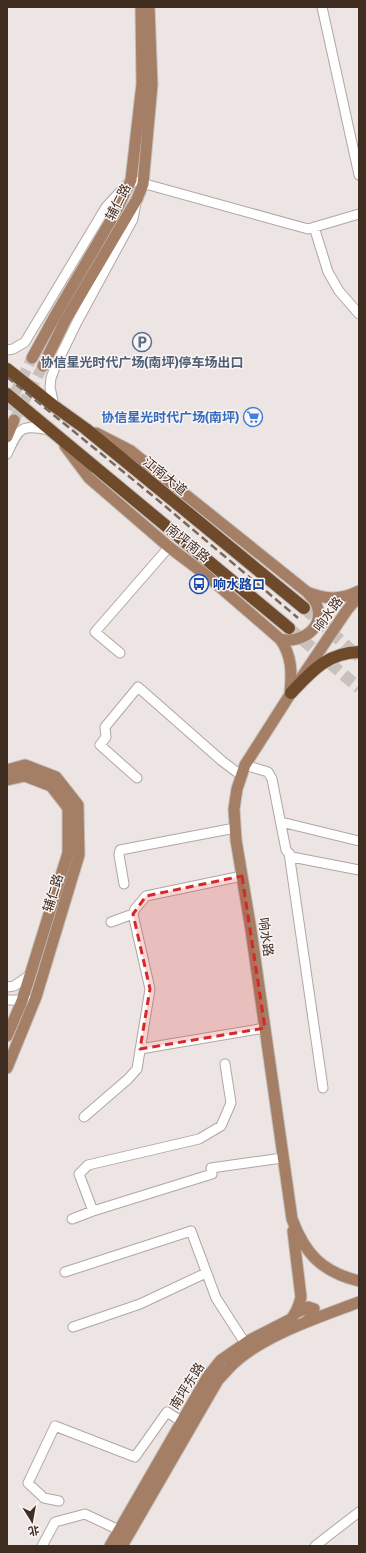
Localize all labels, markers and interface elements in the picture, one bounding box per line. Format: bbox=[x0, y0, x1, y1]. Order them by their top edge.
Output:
street label: 辅仁路 bbox=[102, 181, 134, 223]
parking icon: 协信星光时代广场(南坪)停车场出口 bbox=[131, 331, 153, 353]
place label: 协信星光时代广场(南坪)停车场出口 bbox=[41, 355, 243, 370]
supermarket icon: 协信星光时代广场(南坪) bbox=[242, 406, 264, 428]
place label: 协信星光时代广场(南坪) bbox=[101, 410, 239, 425]
street label: 江南大道 bbox=[140, 454, 190, 498]
street label: 南坪南路 bbox=[163, 521, 213, 565]
bus stop icon: 响水路口 bbox=[188, 573, 210, 595]
place label: 响水路口 bbox=[213, 577, 265, 592]
street label: 响水路 bbox=[310, 594, 346, 634]
street label: 辅仁路 bbox=[40, 872, 66, 914]
street label: 响水路 bbox=[256, 917, 276, 957]
street label: 南坪东路 bbox=[167, 1360, 207, 1412]
north arrow bbox=[12, 1501, 52, 1541]
text: 北 bbox=[27, 1523, 40, 1538]

